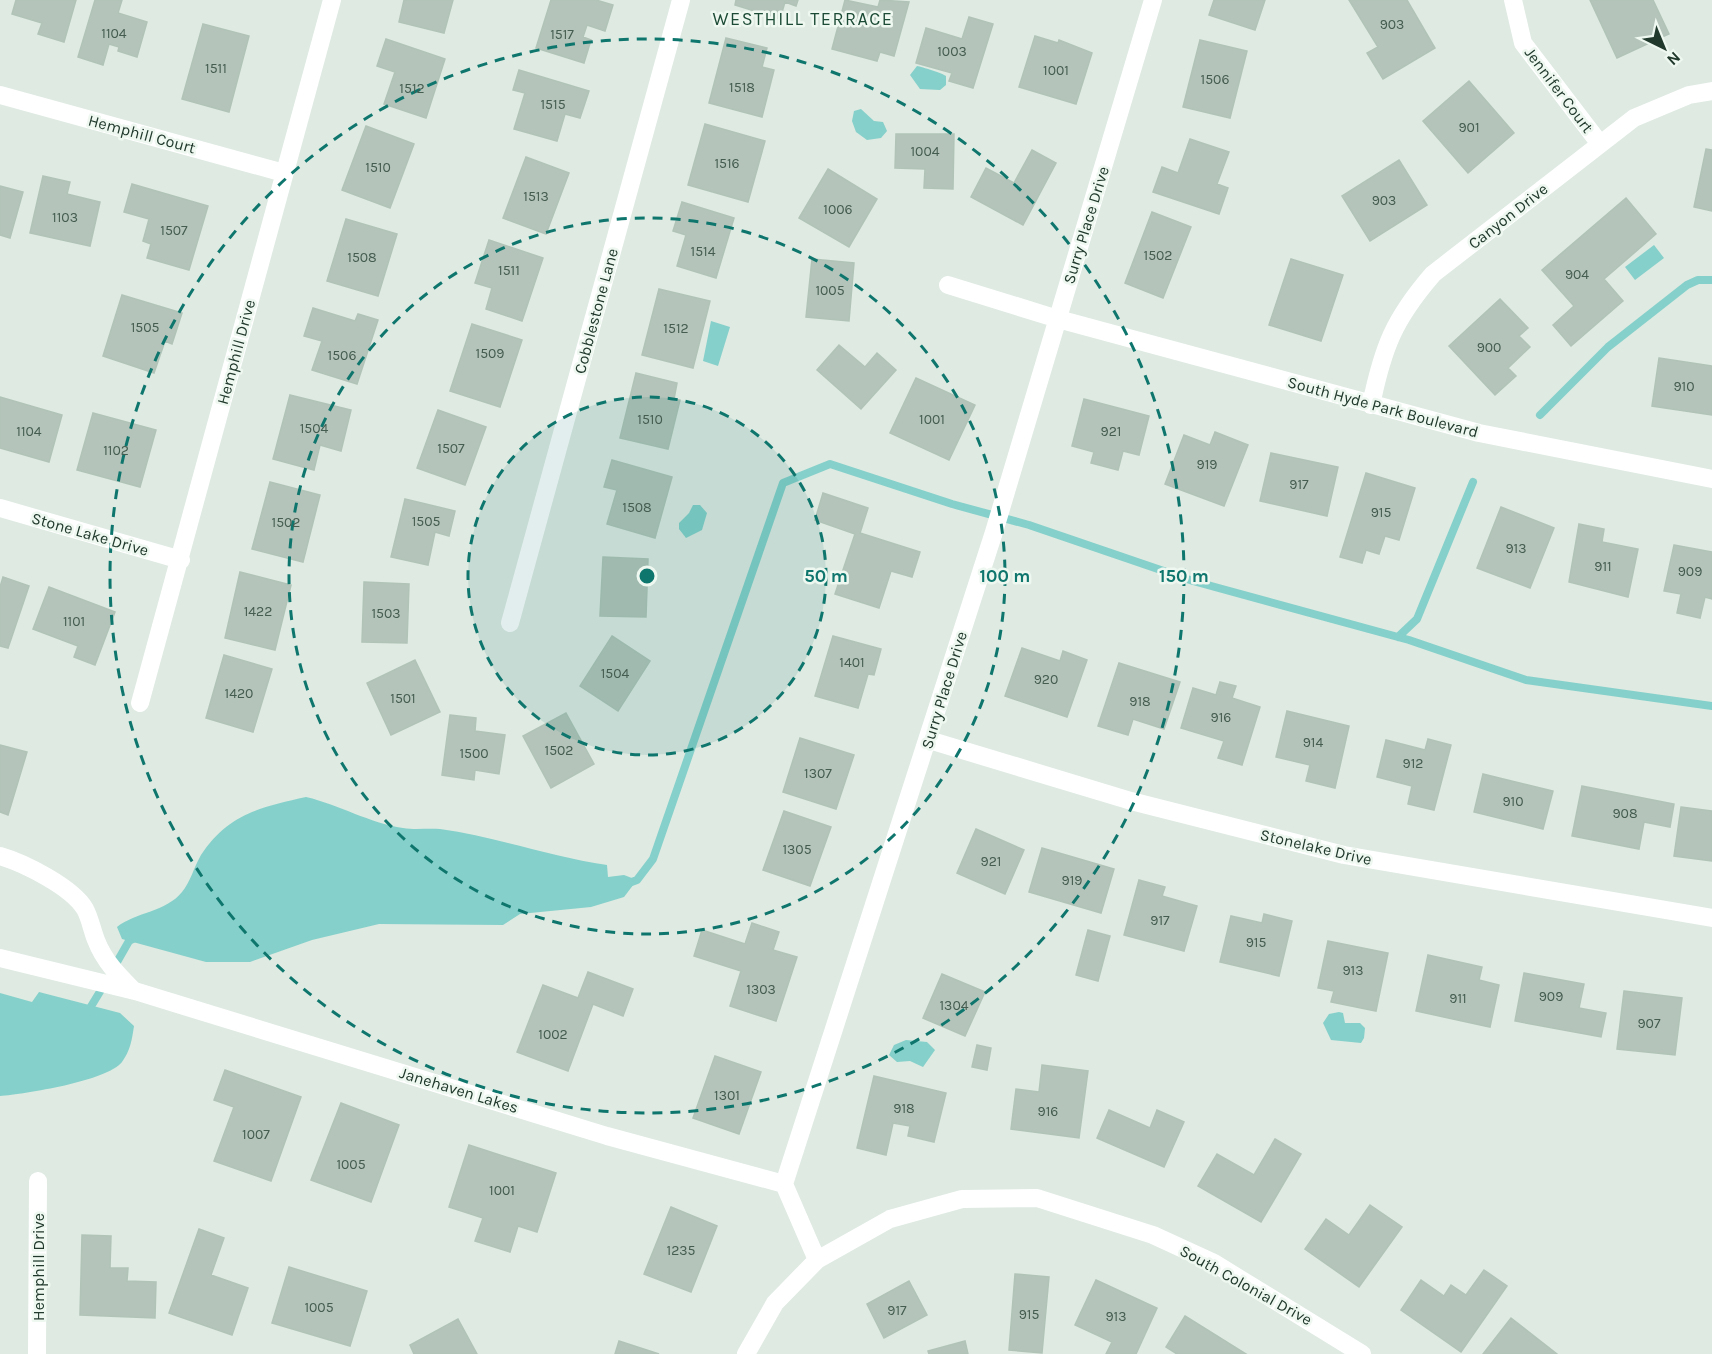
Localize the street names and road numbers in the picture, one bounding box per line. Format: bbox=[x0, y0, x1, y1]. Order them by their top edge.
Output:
street label: Jennifer Court bbox=[1521, 44, 1597, 136]
street label: Hemphill Court bbox=[86, 111, 198, 157]
street label: Surry Place Drive bbox=[1059, 164, 1113, 286]
street label: Canyon Drive bbox=[1465, 179, 1551, 253]
street label: Cobblestone Lane bbox=[570, 246, 622, 376]
street label: Hemphill Drive bbox=[213, 297, 259, 407]
street label: South Hyde Park Boulevard bbox=[1286, 372, 1480, 442]
street label: Stone Lake Drive bbox=[29, 508, 151, 560]
street label: Surry Place Drive bbox=[917, 629, 971, 751]
street label: Stonelake Drive bbox=[1258, 825, 1374, 869]
street label: Janehaven Lakes bbox=[397, 1063, 521, 1117]
street label: Hemphill Drive bbox=[29, 1213, 48, 1321]
street label: South Colonial Drive bbox=[1177, 1241, 1315, 1329]

